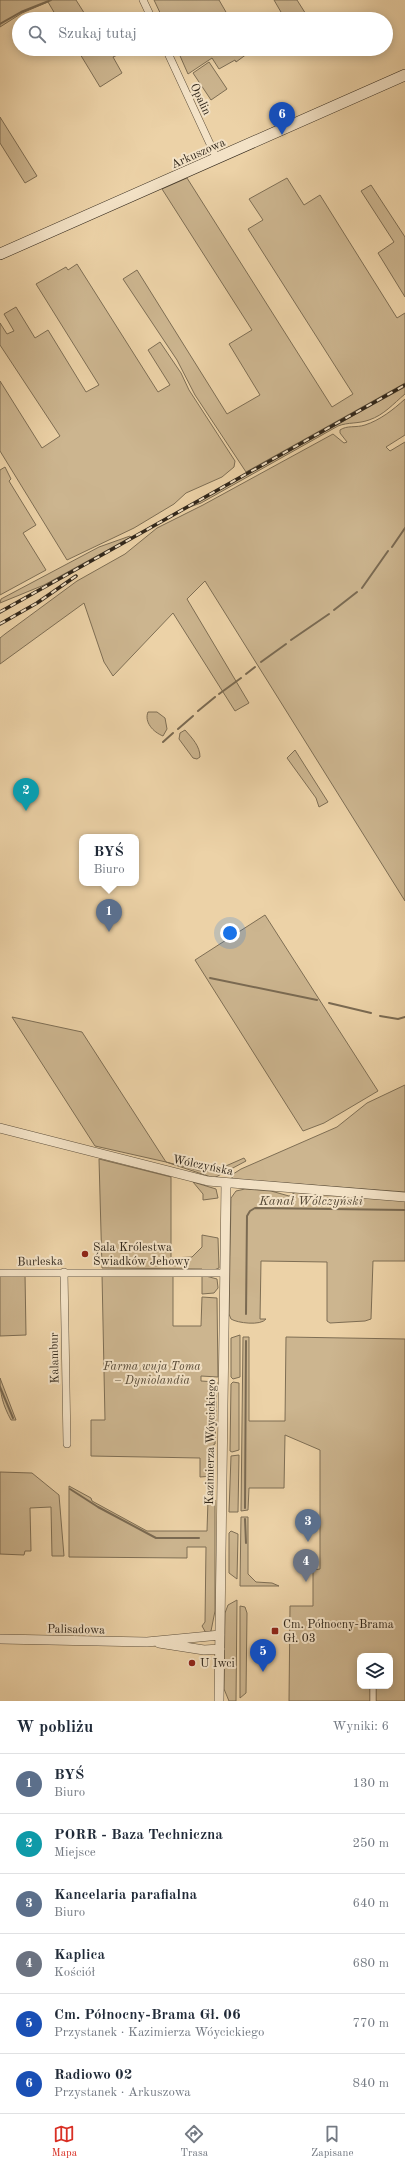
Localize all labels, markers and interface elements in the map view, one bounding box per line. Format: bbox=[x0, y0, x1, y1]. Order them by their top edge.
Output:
search box bbox=[12, 12, 393, 56]
icon: search bbox=[26, 23, 48, 45]
text: Szukaj tutaj bbox=[58, 27, 137, 42]
street label: Opalin bbox=[188, 82, 213, 118]
pin: 6 bbox=[269, 102, 295, 135]
street label: Arkuszowa bbox=[170, 137, 227, 171]
pin: 2 bbox=[13, 778, 39, 811]
popup bbox=[79, 834, 139, 886]
text: BYŚ bbox=[93, 845, 124, 860]
text: Biuro bbox=[93, 863, 125, 876]
pin: 1 bbox=[96, 899, 122, 932]
your location bbox=[220, 923, 240, 943]
street label: Wólczyńska bbox=[171, 1154, 234, 1178]
water label: Kanał Wólczyński bbox=[258, 1195, 364, 1208]
place label: Sala Królestwa Świadków Jehowy bbox=[93, 1242, 190, 1268]
marker: Sala Królestwa Świadków Jehowy bbox=[80, 1249, 90, 1259]
street label: Burleska bbox=[17, 1256, 63, 1268]
street label: Kalambur bbox=[49, 1332, 61, 1384]
park label: Farma wuja Toma – Dyniolandia bbox=[102, 1361, 201, 1387]
street label: Kazimierza Wóycickiego bbox=[204, 1379, 218, 1505]
pin: 3 bbox=[295, 1509, 321, 1542]
pin: 4 bbox=[293, 1549, 319, 1582]
place label: Cm. Północny-Brama Gł. 03 bbox=[283, 1619, 394, 1645]
street label: Palisadowa bbox=[47, 1623, 105, 1637]
marker: Cm. Północny-Brama Gł. 03 bbox=[270, 1626, 280, 1636]
pin: 5 bbox=[250, 1639, 276, 1672]
map controls bbox=[357, 1653, 393, 1689]
button: layers bbox=[357, 1653, 393, 1689]
marker: U Iwci bbox=[187, 1658, 197, 1668]
place label: U Iwci bbox=[200, 1658, 235, 1670]
text: W pobliżu bbox=[16, 1719, 93, 1736]
text: Wyniki: 6 bbox=[333, 1720, 389, 1733]
text: BYŚ bbox=[54, 1768, 84, 1783]
text: 1 bbox=[25, 1777, 33, 1790]
text: 130 m bbox=[352, 1777, 389, 1790]
text: Biuro bbox=[54, 1786, 85, 1799]
text: PORR - Baza Techniczna bbox=[54, 1828, 223, 1843]
text: 2 bbox=[25, 1837, 33, 1850]
text: 250 m bbox=[352, 1837, 389, 1850]
text: Miejsce bbox=[54, 1846, 96, 1859]
text: Kancelaria parafialna bbox=[54, 1888, 197, 1903]
text: 3 bbox=[25, 1897, 33, 1910]
text: 640 m bbox=[352, 1897, 389, 1910]
text: Biuro bbox=[54, 1906, 85, 1919]
text: Kaplica bbox=[54, 1948, 105, 1963]
text: 4 bbox=[25, 1957, 33, 1970]
text: 680 m bbox=[352, 1957, 389, 1970]
text: Kościół bbox=[54, 1966, 95, 1979]
text: Cm. Północny-Brama Gł. 06 bbox=[54, 2008, 241, 2023]
text: 5 bbox=[25, 2017, 33, 2030]
text: 770 m bbox=[352, 2017, 389, 2030]
text: Przystanek · Kazimierza Wóycickiego bbox=[54, 2026, 264, 2039]
text: Radiowo 02 bbox=[54, 2068, 132, 2083]
text: 6 bbox=[25, 2077, 33, 2090]
text: 840 m bbox=[352, 2077, 389, 2090]
text: Przystanek · Arkuszowa bbox=[54, 2086, 191, 2099]
tab: Mapa bbox=[51, 2123, 77, 2161]
tab: Trasa bbox=[180, 2123, 208, 2161]
tab: Zapisane bbox=[311, 2123, 354, 2161]

